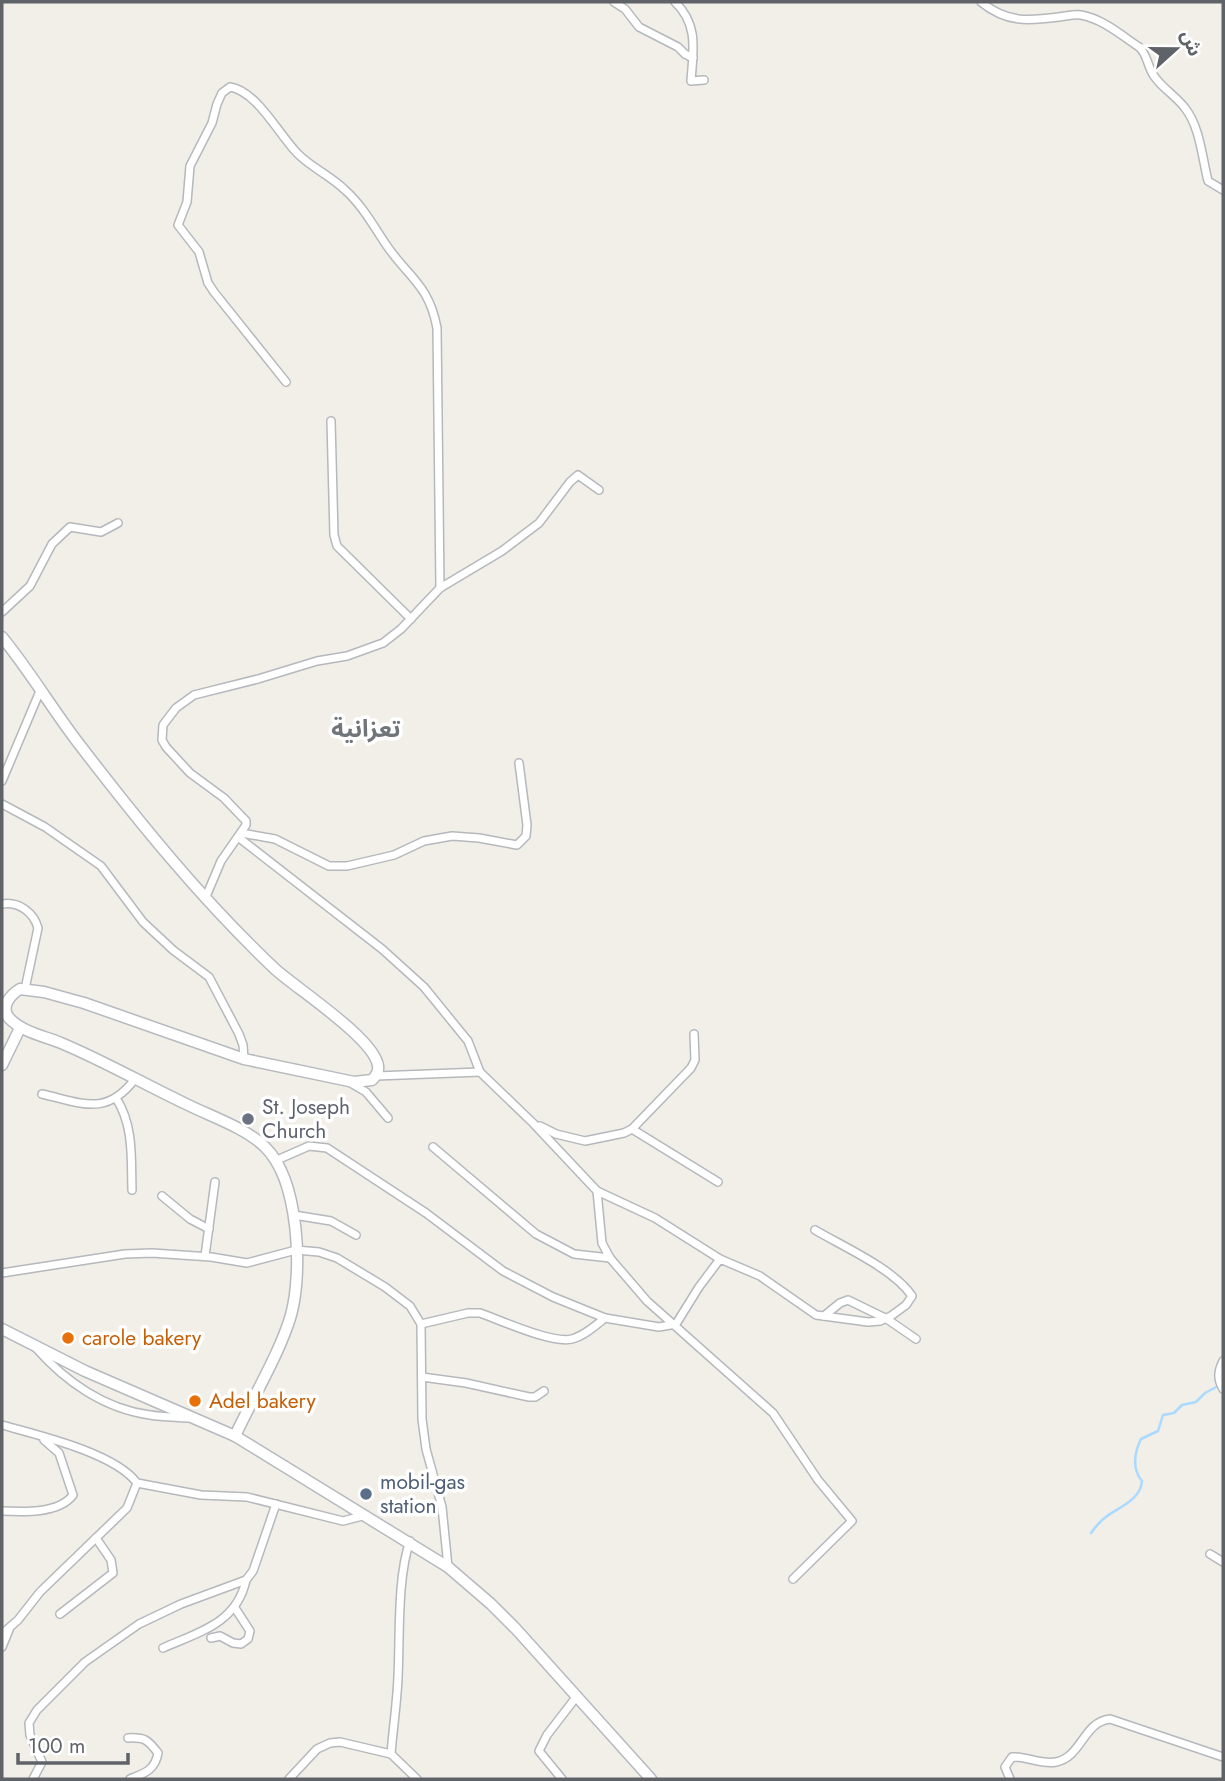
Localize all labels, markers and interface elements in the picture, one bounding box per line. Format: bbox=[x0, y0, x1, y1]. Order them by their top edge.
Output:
north arrow bbox=[1141, 14, 1211, 84]
text: ش bbox=[1174, 26, 1209, 60]
district label: تعزانية bbox=[331, 711, 401, 746]
place label: St. Joseph Church bbox=[262, 1092, 350, 1146]
marker: St. Joseph Church bbox=[240, 1111, 256, 1127]
place label: carole bakery bbox=[82, 1323, 202, 1353]
marker: carole bakery bbox=[60, 1330, 76, 1346]
place label: Adel bakery bbox=[209, 1386, 316, 1416]
marker: Adel bakery bbox=[187, 1393, 203, 1409]
place label: mobil-gas station bbox=[380, 1467, 465, 1521]
marker: mobil-gas station bbox=[358, 1486, 374, 1502]
scale bar bbox=[18, 1722, 128, 1766]
text: 100 m bbox=[28, 1731, 85, 1761]

